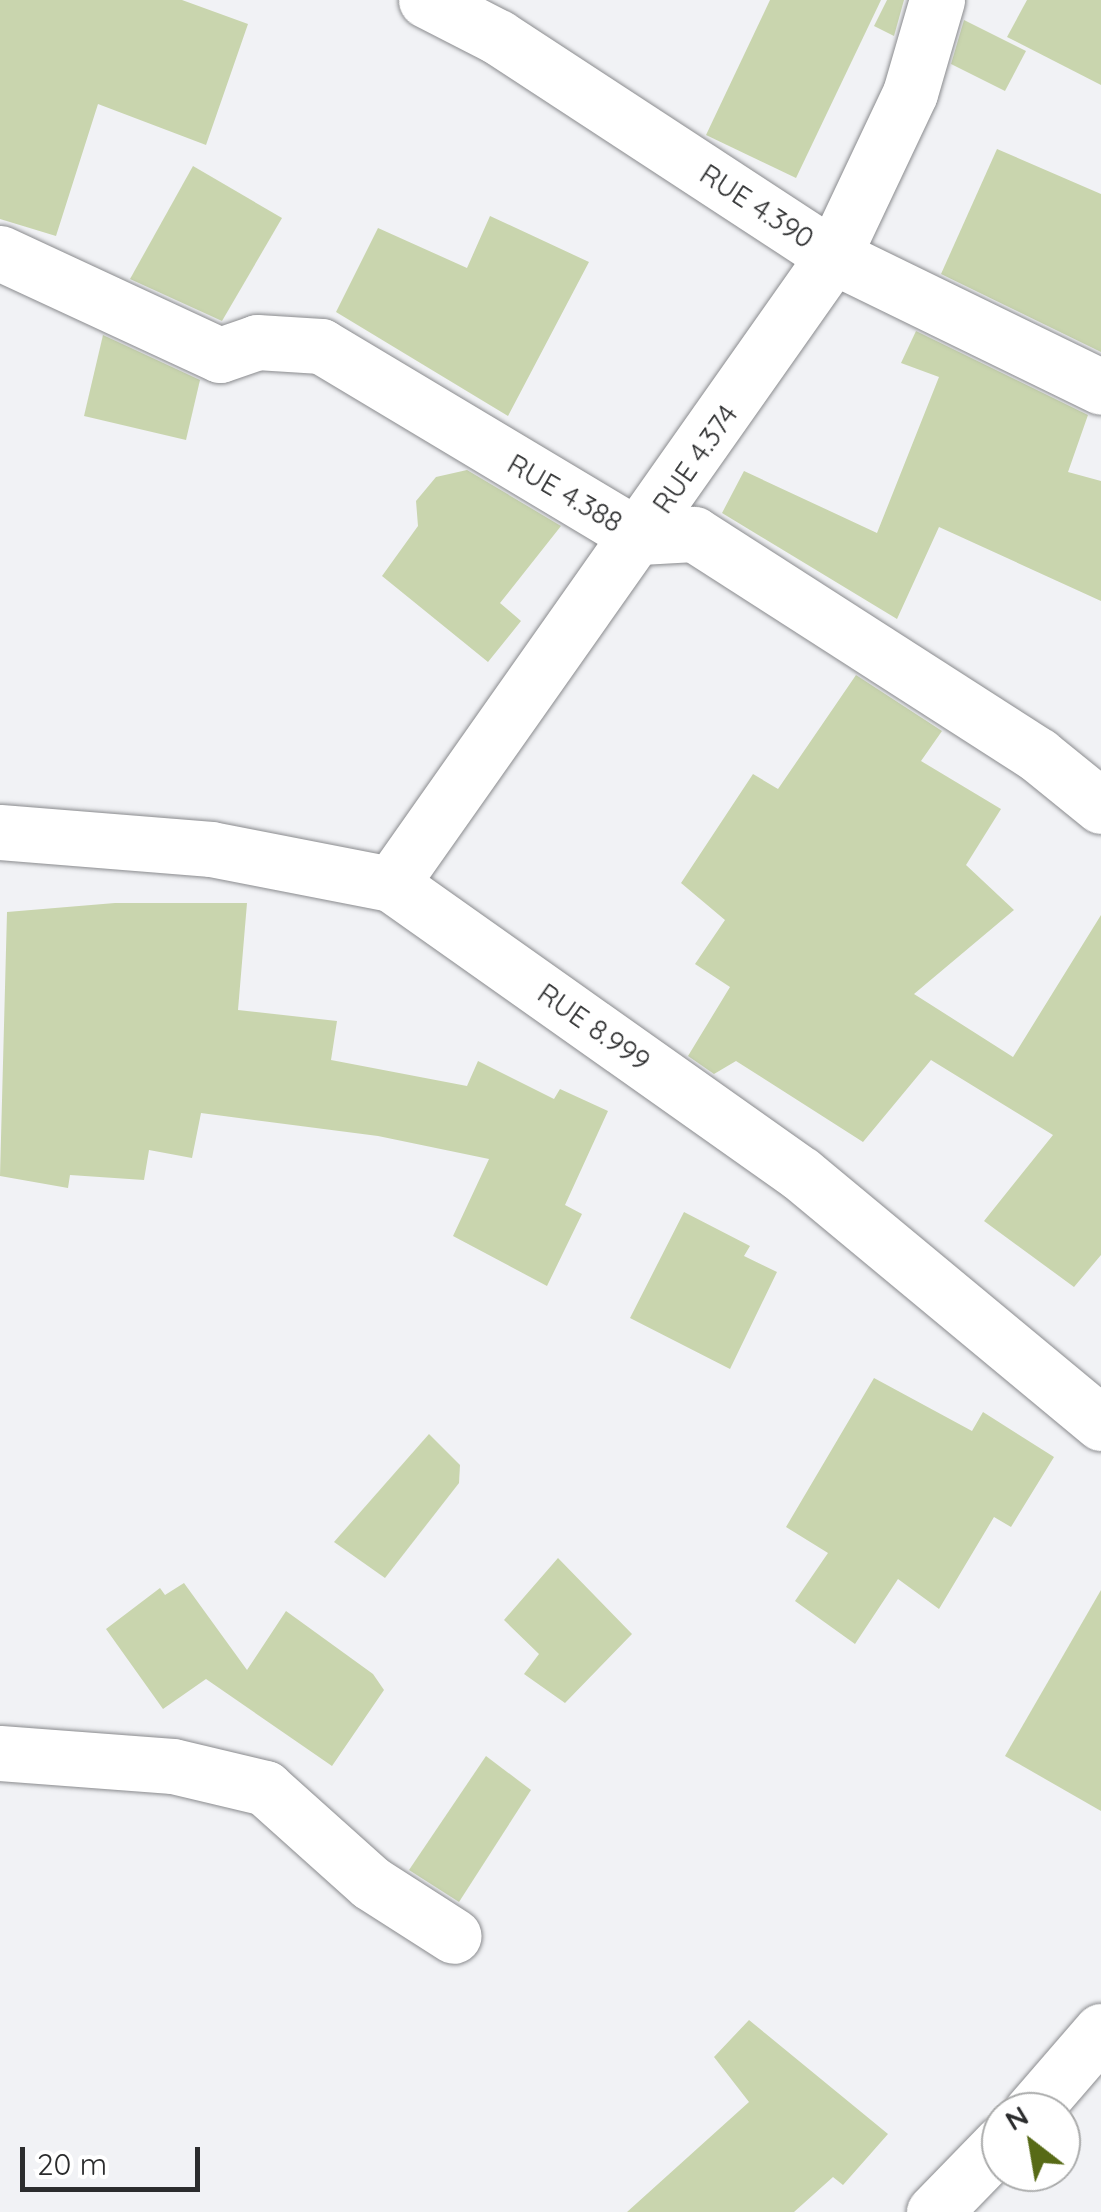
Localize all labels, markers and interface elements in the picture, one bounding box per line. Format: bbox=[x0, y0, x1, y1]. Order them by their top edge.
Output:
street label: RUE 4.390 bbox=[694, 157, 820, 255]
street label: RUE 4.374 bbox=[645, 398, 745, 520]
street label: RUE 4.388 bbox=[502, 447, 628, 539]
street label: RUE 8.999 bbox=[531, 976, 657, 1078]
north arrow bbox=[981, 2092, 1081, 2192]
text: N bbox=[998, 2097, 1034, 2138]
scale bar bbox=[25, 2127, 205, 2189]
text: 20 m bbox=[37, 2145, 107, 2183]

